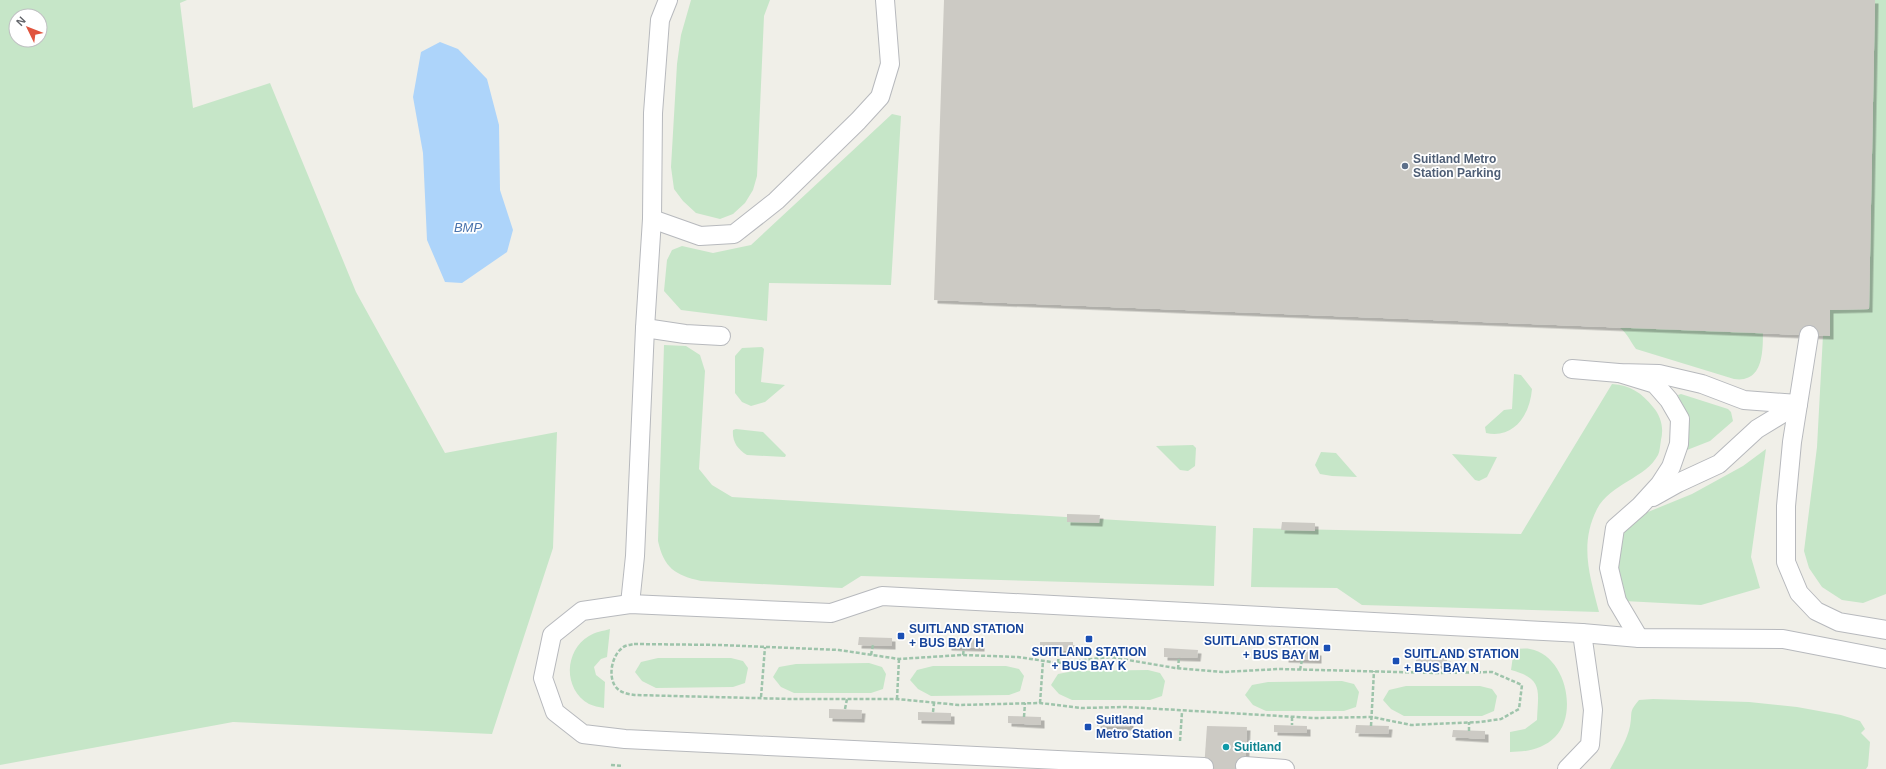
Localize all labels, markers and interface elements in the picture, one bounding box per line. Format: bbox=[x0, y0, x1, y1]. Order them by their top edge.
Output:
north arrow bbox=[8, 8, 48, 48]
text: N bbox=[14, 14, 28, 28]
place label: Suitland Metro Station Parking bbox=[1413, 152, 1501, 180]
marker: Suitland Metro Station Parking bbox=[1400, 161, 1410, 171]
water label: BMP bbox=[454, 220, 482, 235]
place label: SUITLAND STATION + BUS BAY H bbox=[909, 622, 1024, 650]
marker: SUITLAND STATION + BUS BAY H bbox=[896, 631, 906, 641]
marker: SUITLAND STATION + BUS BAY K bbox=[1084, 634, 1094, 644]
place label: SUITLAND STATION + BUS BAY M bbox=[1204, 634, 1319, 662]
marker: SUITLAND STATION + BUS BAY M bbox=[1322, 643, 1332, 653]
place label: SUITLAND STATION + BUS BAY K bbox=[1032, 645, 1146, 673]
place label: SUITLAND STATION + BUS BAY N bbox=[1404, 647, 1519, 675]
marker: SUITLAND STATION + BUS BAY N bbox=[1391, 656, 1401, 666]
place label: Suitland Metro Station bbox=[1096, 713, 1173, 741]
marker: Suitland Metro Station bbox=[1083, 722, 1093, 732]
place label: Suitland bbox=[1234, 740, 1281, 754]
marker: Suitland bbox=[1221, 742, 1231, 752]

